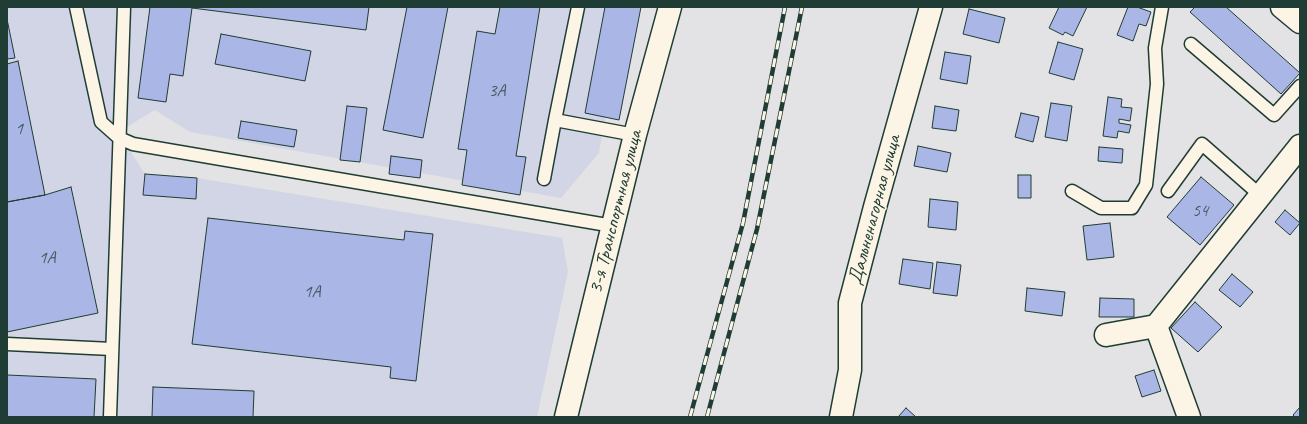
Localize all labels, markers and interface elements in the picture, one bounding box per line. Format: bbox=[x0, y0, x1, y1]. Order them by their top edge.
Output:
house number: 3А bbox=[488, 80, 506, 102]
house number: 1 bbox=[15, 118, 23, 140]
street label: 3-я Транспортная улица bbox=[584, 128, 648, 296]
street label: Дальненагорная улица bbox=[843, 132, 907, 288]
house number: 54 bbox=[1192, 200, 1208, 222]
house number: 1А bbox=[38, 247, 56, 269]
house number: 1А bbox=[303, 281, 321, 303]

